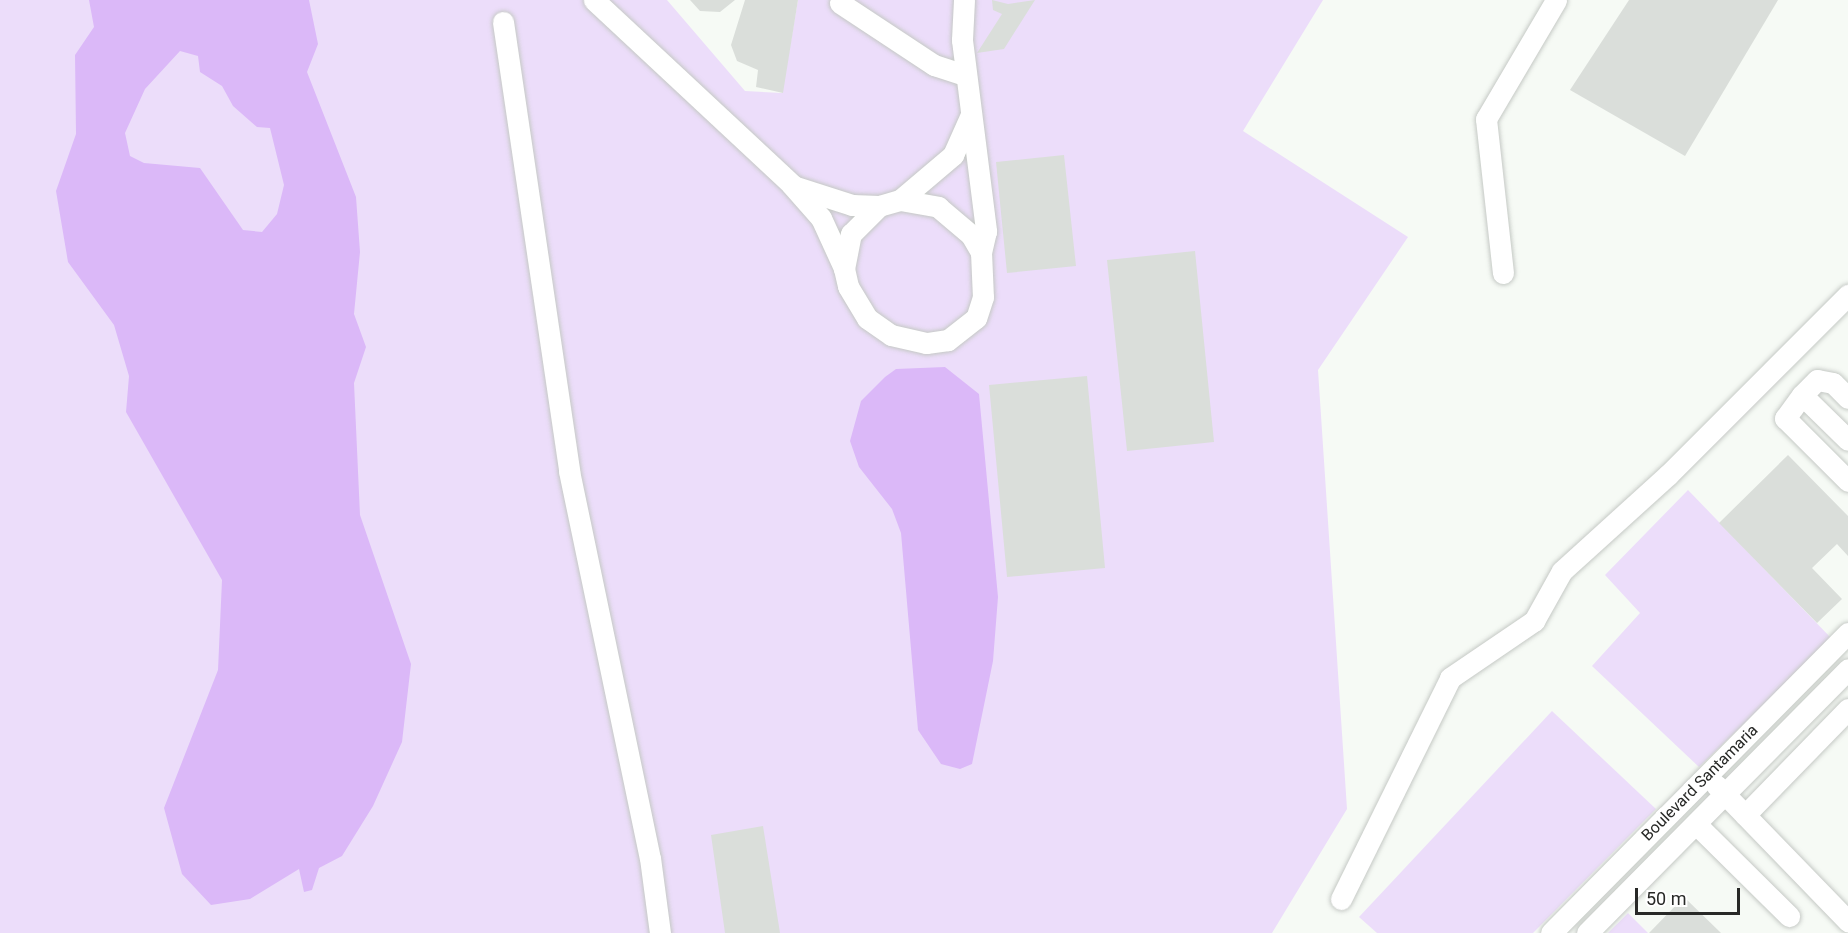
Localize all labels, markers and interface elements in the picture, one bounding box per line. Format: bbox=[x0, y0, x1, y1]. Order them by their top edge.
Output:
street label: Boulevard Santamaria bbox=[1638, 721, 1762, 845]
scale bar bbox=[1638, 876, 1743, 914]
text: 50 m bbox=[1646, 888, 1686, 909]

